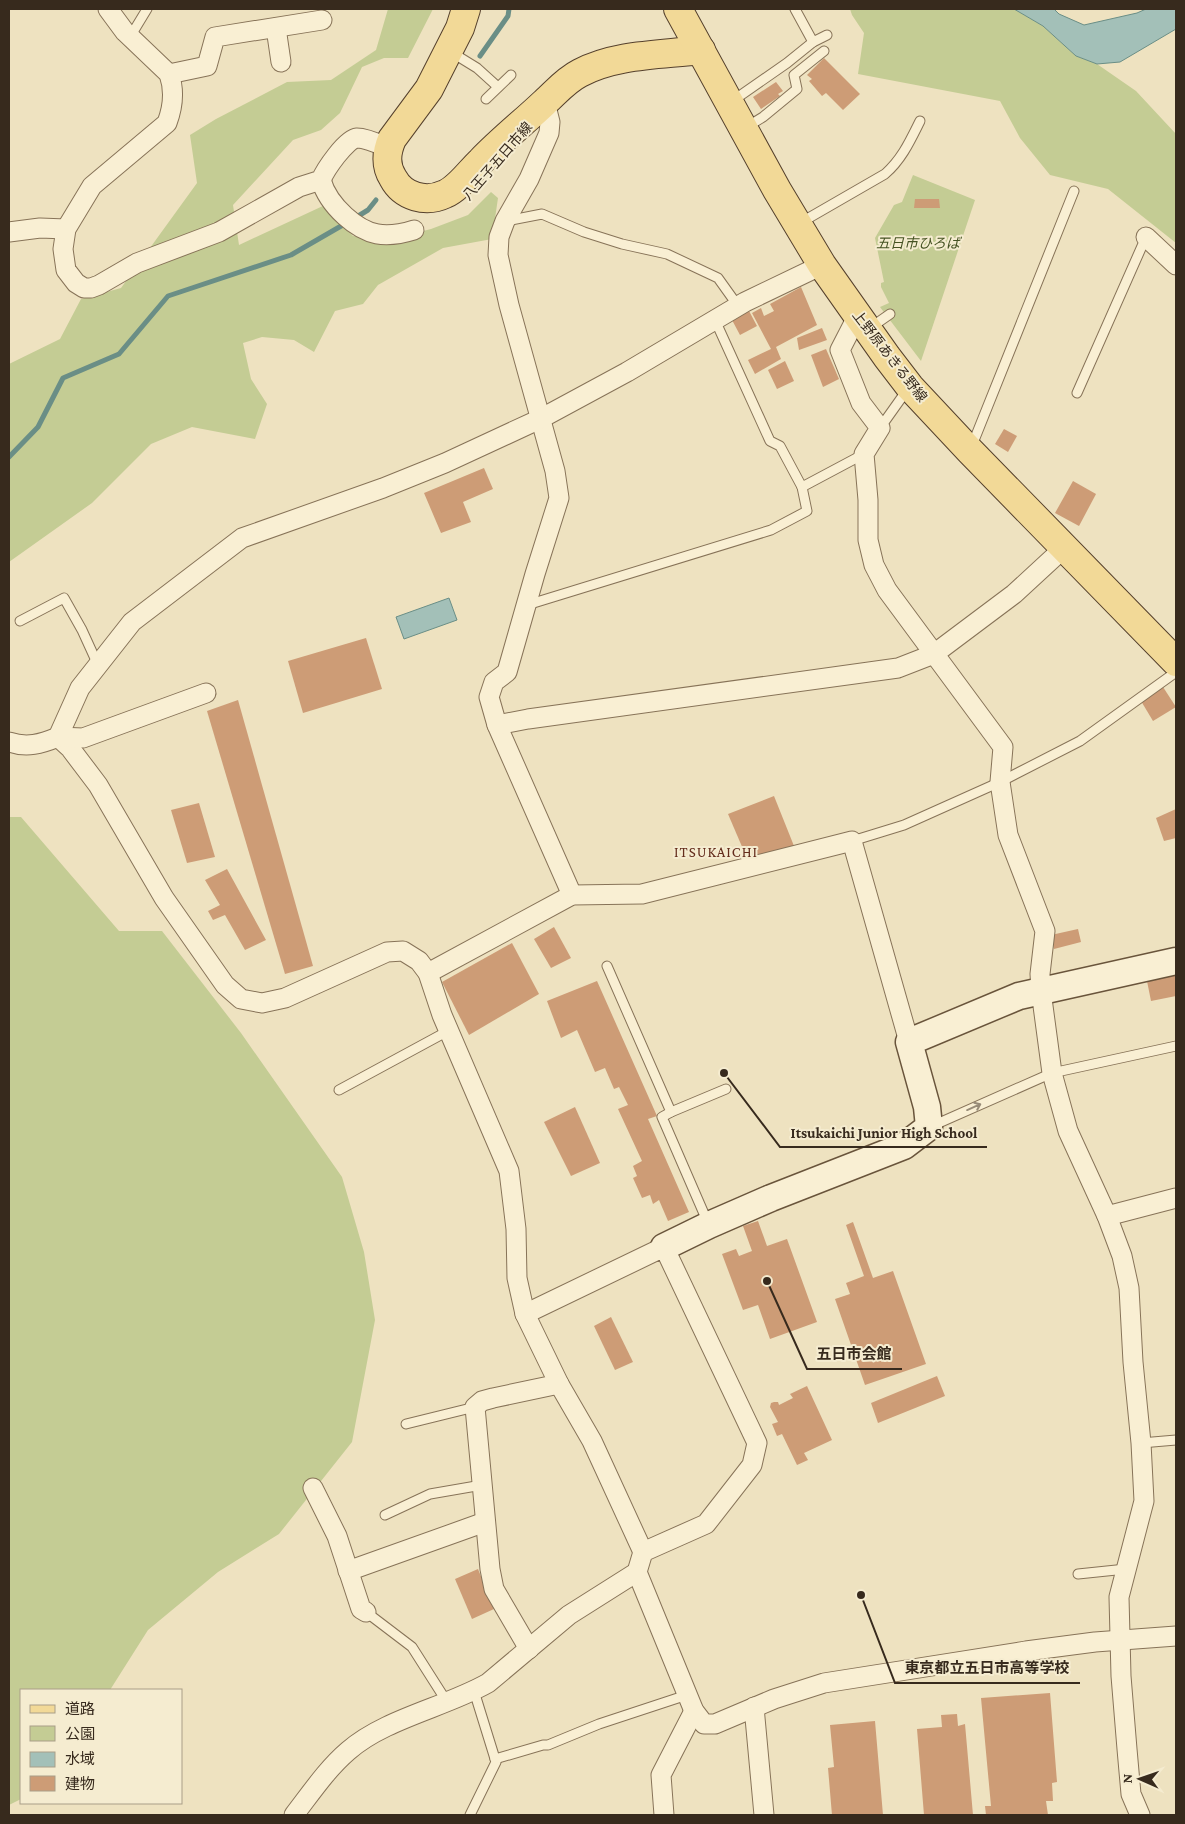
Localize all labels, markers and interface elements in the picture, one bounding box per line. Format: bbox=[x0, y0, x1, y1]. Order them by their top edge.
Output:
street label: 八王子五日市線 bbox=[459, 119, 535, 203]
park label: 五日市ひろば bbox=[876, 235, 963, 251]
street label: 上野原あきる野線 bbox=[849, 307, 931, 405]
district label: ITSUKAICHI bbox=[674, 844, 758, 860]
one-way arrow bbox=[966, 1102, 981, 1112]
callout: Itsukaichi Junior High School bbox=[780, 1117, 987, 1147]
text: Itsukaichi Junior High School bbox=[791, 1125, 978, 1141]
callout: 五日市会館 bbox=[807, 1339, 902, 1369]
text: 五日市会館 bbox=[816, 1346, 892, 1362]
callout: 東京都立五日市高等学校 bbox=[895, 1653, 1080, 1683]
text: 東京都立五日市高等学校 bbox=[904, 1660, 1070, 1676]
legend bbox=[20, 1689, 182, 1804]
text: 道路 bbox=[65, 1701, 95, 1717]
text: 公園 bbox=[65, 1726, 95, 1742]
text: 水域 bbox=[65, 1751, 95, 1767]
north arrow bbox=[1115, 1754, 1165, 1804]
text: N bbox=[1119, 1773, 1135, 1784]
text: 建物 bbox=[65, 1776, 95, 1792]

